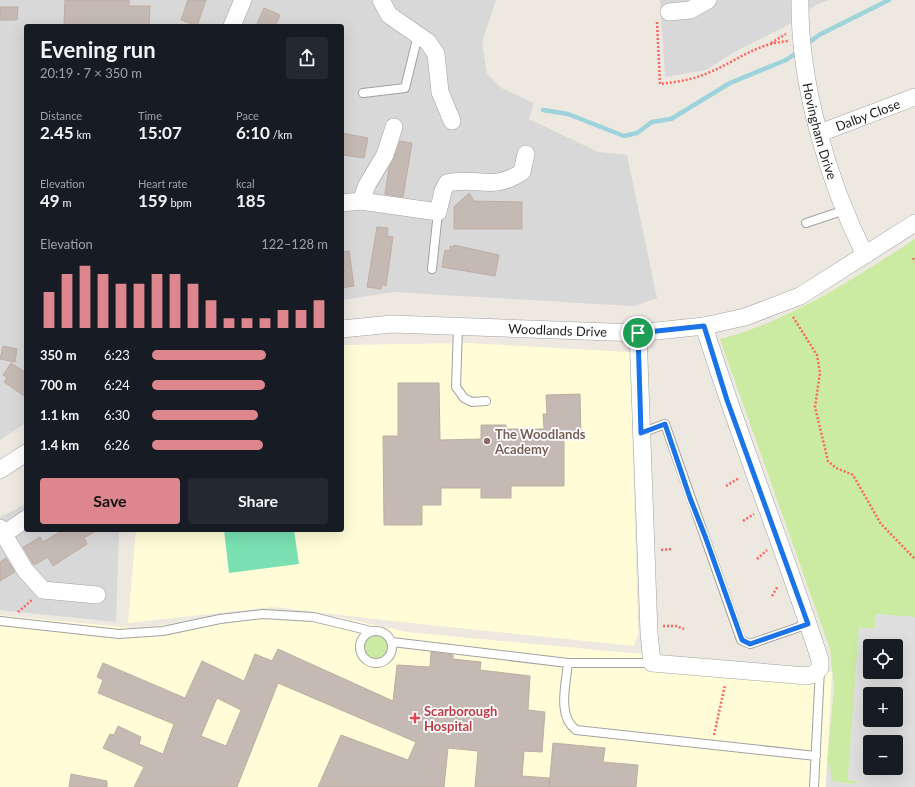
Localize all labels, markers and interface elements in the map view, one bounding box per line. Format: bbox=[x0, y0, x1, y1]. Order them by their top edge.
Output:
text: Evening run bbox=[40, 36, 156, 63]
button: share bbox=[286, 37, 328, 79]
text: 20:19 · 7 × 350 m bbox=[40, 65, 142, 81]
street label: Hovingham Drive bbox=[800, 81, 841, 182]
street label: Dalby Close bbox=[833, 95, 902, 134]
text: Distance bbox=[40, 109, 82, 122]
text: Time bbox=[138, 109, 162, 122]
text: Pace bbox=[236, 109, 259, 122]
text: 2.45 bbox=[40, 122, 74, 143]
text: 15:07 bbox=[138, 122, 182, 143]
text: 6:10 bbox=[236, 122, 270, 143]
text: km bbox=[74, 128, 91, 141]
text: /km bbox=[270, 128, 292, 141]
text: Elevation bbox=[40, 177, 85, 190]
text: Heart rate bbox=[138, 177, 187, 190]
text: kcal bbox=[236, 177, 255, 190]
text: 49 bbox=[40, 190, 60, 211]
text: 159 bbox=[138, 190, 168, 211]
text: 185 bbox=[236, 190, 266, 211]
text: m bbox=[60, 196, 72, 209]
text: bpm bbox=[168, 196, 192, 209]
text: Elevation bbox=[40, 236, 93, 252]
text: 122–128 m bbox=[261, 236, 328, 252]
pin bbox=[621, 316, 655, 350]
street label: Woodlands Drive bbox=[508, 320, 607, 340]
icon: arrive bbox=[627, 322, 649, 344]
text: 350 m bbox=[40, 347, 77, 363]
text: 6:23 bbox=[104, 347, 130, 363]
text: 700 m bbox=[40, 377, 77, 393]
text: 6:24 bbox=[104, 377, 130, 393]
text: 1.1 km bbox=[40, 407, 79, 423]
text: 6:30 bbox=[104, 407, 130, 423]
place label: The Woodlands Academy bbox=[494, 426, 586, 457]
marker: The Woodlands Academy bbox=[482, 436, 492, 446]
text: 1.4 km bbox=[40, 437, 79, 453]
text: 6:26 bbox=[104, 437, 130, 453]
button: Save bbox=[40, 478, 180, 524]
button: Share bbox=[188, 478, 328, 524]
map controls bbox=[863, 639, 903, 775]
button: locate bbox=[863, 639, 903, 679]
button: + bbox=[863, 687, 903, 727]
place label: Scarborough Hospital bbox=[424, 703, 497, 734]
marker: Scarborough Hospital bbox=[409, 712, 421, 724]
button: − bbox=[863, 735, 903, 775]

